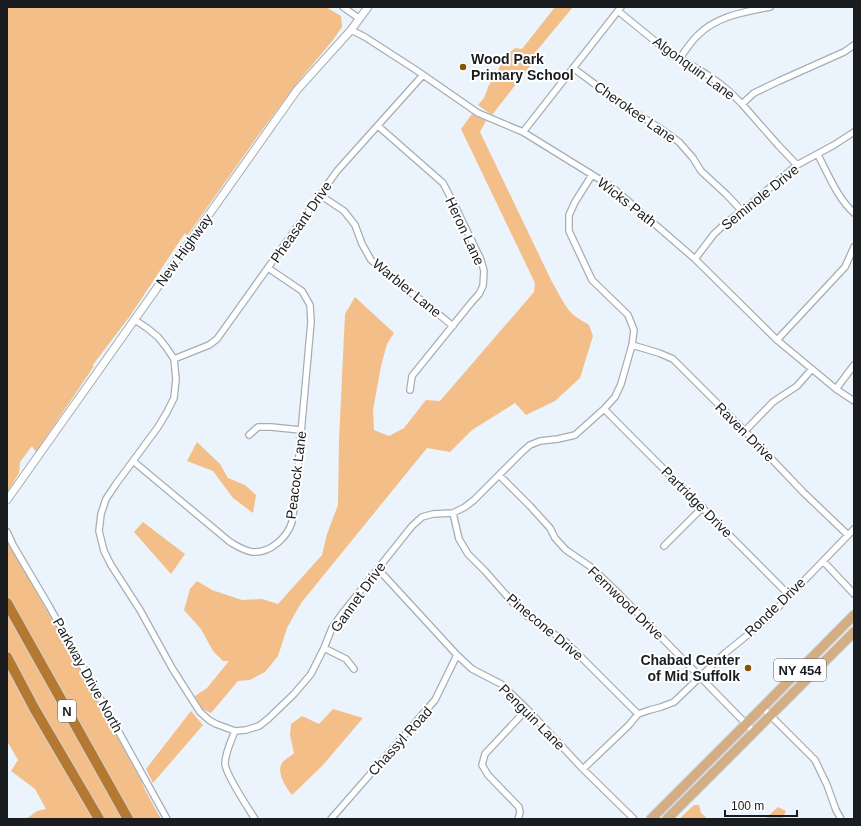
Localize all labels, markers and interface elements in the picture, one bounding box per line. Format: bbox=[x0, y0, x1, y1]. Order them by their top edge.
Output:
street label: Algonquin Lane bbox=[650, 33, 738, 103]
place label: Wood Park Primary School bbox=[471, 51, 574, 83]
marker: Wood Park Primary School bbox=[458, 62, 468, 72]
street label: Cherokee Lane bbox=[591, 78, 679, 146]
street label: Seminole Drive bbox=[718, 161, 802, 233]
street label: Wicks Path bbox=[594, 174, 660, 230]
street label: Pheasant Drive bbox=[267, 178, 335, 266]
street label: Heron Lane bbox=[442, 194, 488, 268]
street label: New Highway bbox=[152, 211, 216, 289]
street label: Warbler Lane bbox=[370, 255, 445, 321]
street label: Raven Drive bbox=[712, 399, 778, 465]
street label: Peacock Lane bbox=[283, 430, 309, 520]
street label: Partridge Drive bbox=[658, 463, 736, 541]
street label: Gannet Drive bbox=[327, 559, 389, 635]
street label: Fernwood Drive bbox=[585, 563, 667, 643]
street label: Ronde Drive bbox=[741, 574, 809, 640]
street label: Pinecone Drive bbox=[503, 590, 587, 664]
street label: Parkway Drive North bbox=[50, 615, 126, 735]
place label: Chabad Center of Mid Suffolk bbox=[640, 652, 741, 684]
road number: NY 454 bbox=[774, 659, 826, 681]
marker: Chabad Center of Mid Suffolk bbox=[743, 663, 753, 673]
street label: Penguin Lane bbox=[496, 681, 568, 753]
road number: N bbox=[58, 700, 76, 722]
street label: Chassyl Road bbox=[365, 703, 435, 779]
scale bar bbox=[725, 792, 797, 818]
text: 100 m bbox=[731, 799, 764, 813]

